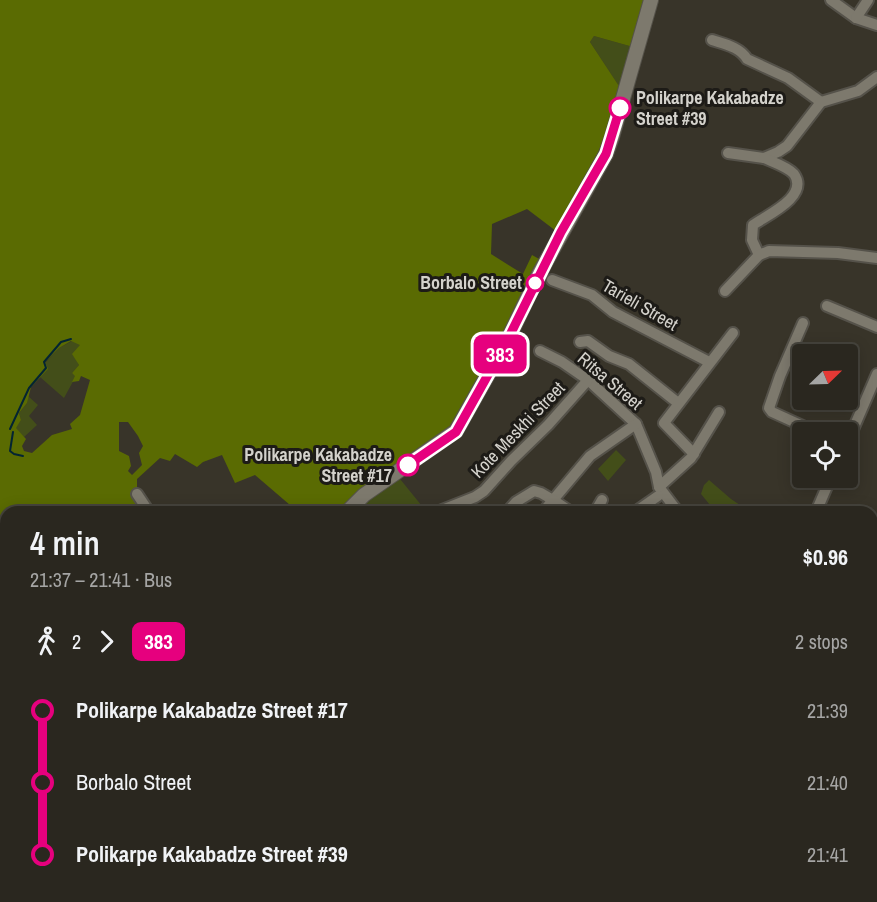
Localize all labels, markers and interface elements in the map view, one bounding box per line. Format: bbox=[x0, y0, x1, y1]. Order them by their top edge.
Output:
place label: Polikarpe Kakabadze Street #39 bbox=[636, 85, 784, 131]
marker: Polikarpe Kakabadze Street #39 bbox=[609, 97, 631, 119]
place label: Borbalo Street bbox=[420, 270, 522, 295]
street label: Tarieli Street bbox=[598, 273, 683, 336]
marker: Borbalo Street bbox=[526, 274, 544, 292]
line badge: 383 bbox=[466, 334, 534, 374]
text: 383 bbox=[486, 340, 514, 369]
north arrow bbox=[792, 344, 858, 410]
map controls bbox=[792, 344, 858, 488]
street label: Ritsa Street bbox=[572, 346, 648, 415]
street label: Kote Meskhi Street bbox=[465, 376, 570, 483]
button: locate bbox=[792, 422, 858, 488]
place label: Polikarpe Kakabadze Street #17 bbox=[244, 442, 392, 488]
marker: Polikarpe Kakabadze Street #17 bbox=[397, 454, 419, 476]
text: 4 min bbox=[30, 521, 100, 565]
text: $0.96 bbox=[803, 542, 848, 572]
text: 21:37 – 21:41 · Bus bbox=[30, 566, 172, 593]
icon: walk bbox=[30, 625, 63, 658]
icon: forward bbox=[90, 625, 123, 658]
text: 383 bbox=[144, 627, 173, 656]
text: 2 bbox=[72, 628, 81, 655]
text: 2 stops bbox=[795, 628, 848, 655]
text: Polikarpe Kakabadze Street #17 bbox=[76, 695, 348, 725]
text: 21:39 bbox=[807, 697, 848, 724]
text: Borbalo Street bbox=[76, 767, 191, 797]
text: 21:40 bbox=[807, 769, 848, 796]
text: Polikarpe Kakabadze Street #39 bbox=[76, 839, 348, 869]
text: 21:41 bbox=[807, 841, 848, 868]

